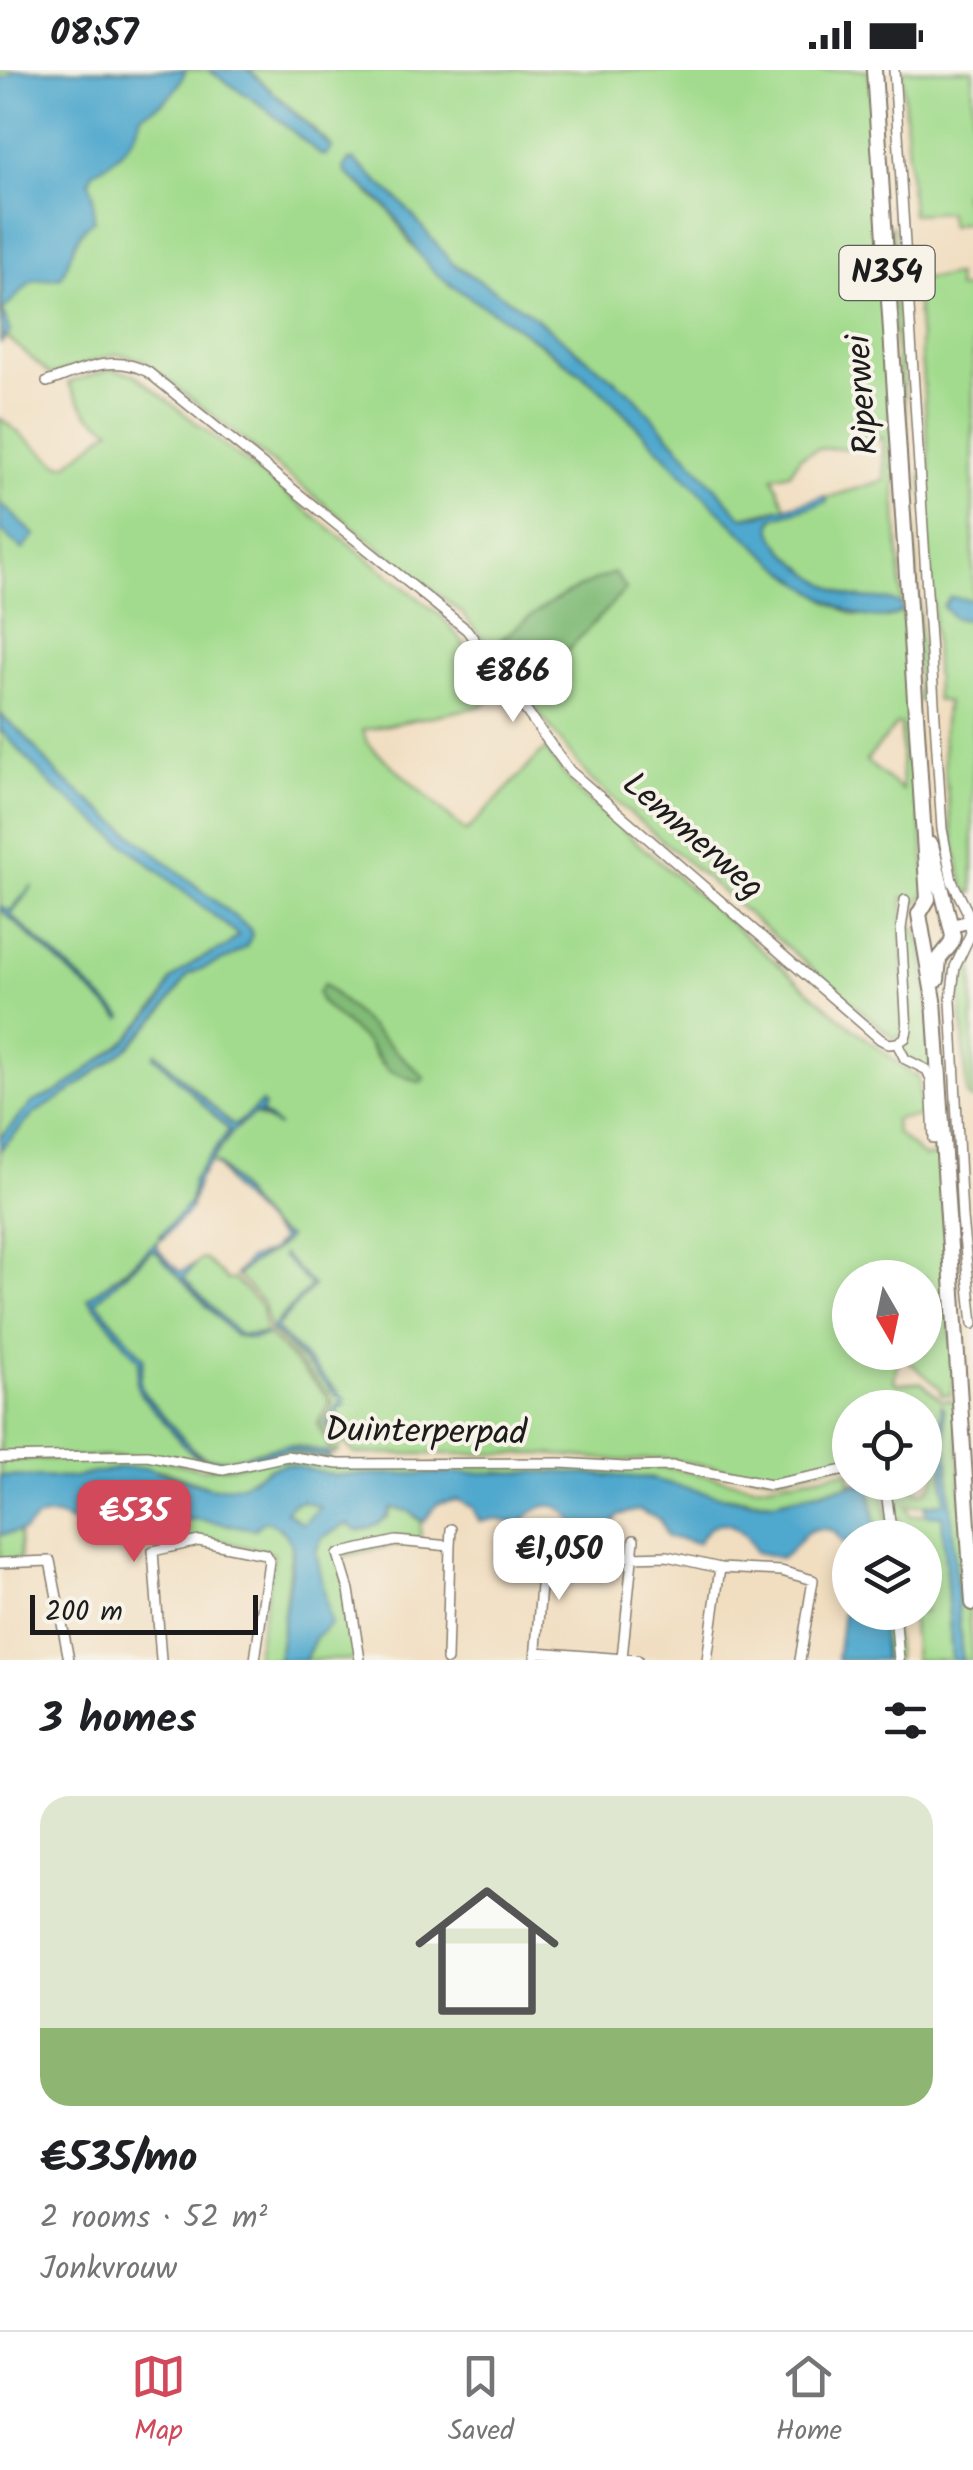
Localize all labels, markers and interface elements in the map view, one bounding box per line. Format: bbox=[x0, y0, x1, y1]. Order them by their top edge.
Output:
text: 08:57 bbox=[50, 5, 138, 65]
road number: N354 bbox=[840, 246, 934, 300]
street label: Riperwei bbox=[832, 331, 896, 457]
pin: €866 bbox=[454, 640, 572, 725]
text: €866 bbox=[476, 647, 550, 698]
street label: Lemmerweg bbox=[608, 759, 776, 915]
north arrow bbox=[832, 1260, 942, 1370]
map controls bbox=[832, 1260, 942, 1630]
button: locate bbox=[832, 1390, 942, 1500]
street label: Duinterperpad bbox=[325, 1403, 529, 1463]
pin: €535 bbox=[75, 1480, 193, 1565]
text: €535 bbox=[99, 1487, 169, 1538]
pin: €1,050 bbox=[478, 1518, 640, 1603]
button: layers bbox=[832, 1520, 942, 1630]
text: €1,050 bbox=[515, 1525, 603, 1576]
scale bar bbox=[30, 1590, 258, 1634]
text: 200 m bbox=[45, 1590, 123, 1635]
text: 3 homes bbox=[40, 1687, 196, 1754]
icon: filters bbox=[878, 1693, 933, 1748]
icon: home bbox=[397, 1861, 577, 2041]
text: €535/mo bbox=[40, 2126, 198, 2193]
text: 2 rooms · 52 m² bbox=[40, 2193, 267, 2244]
text: Jonkvrouw bbox=[40, 2244, 177, 2295]
tab: Map bbox=[131, 2349, 186, 2454]
tab: Saved bbox=[448, 2349, 514, 2454]
tab: Home bbox=[776, 2349, 842, 2454]

